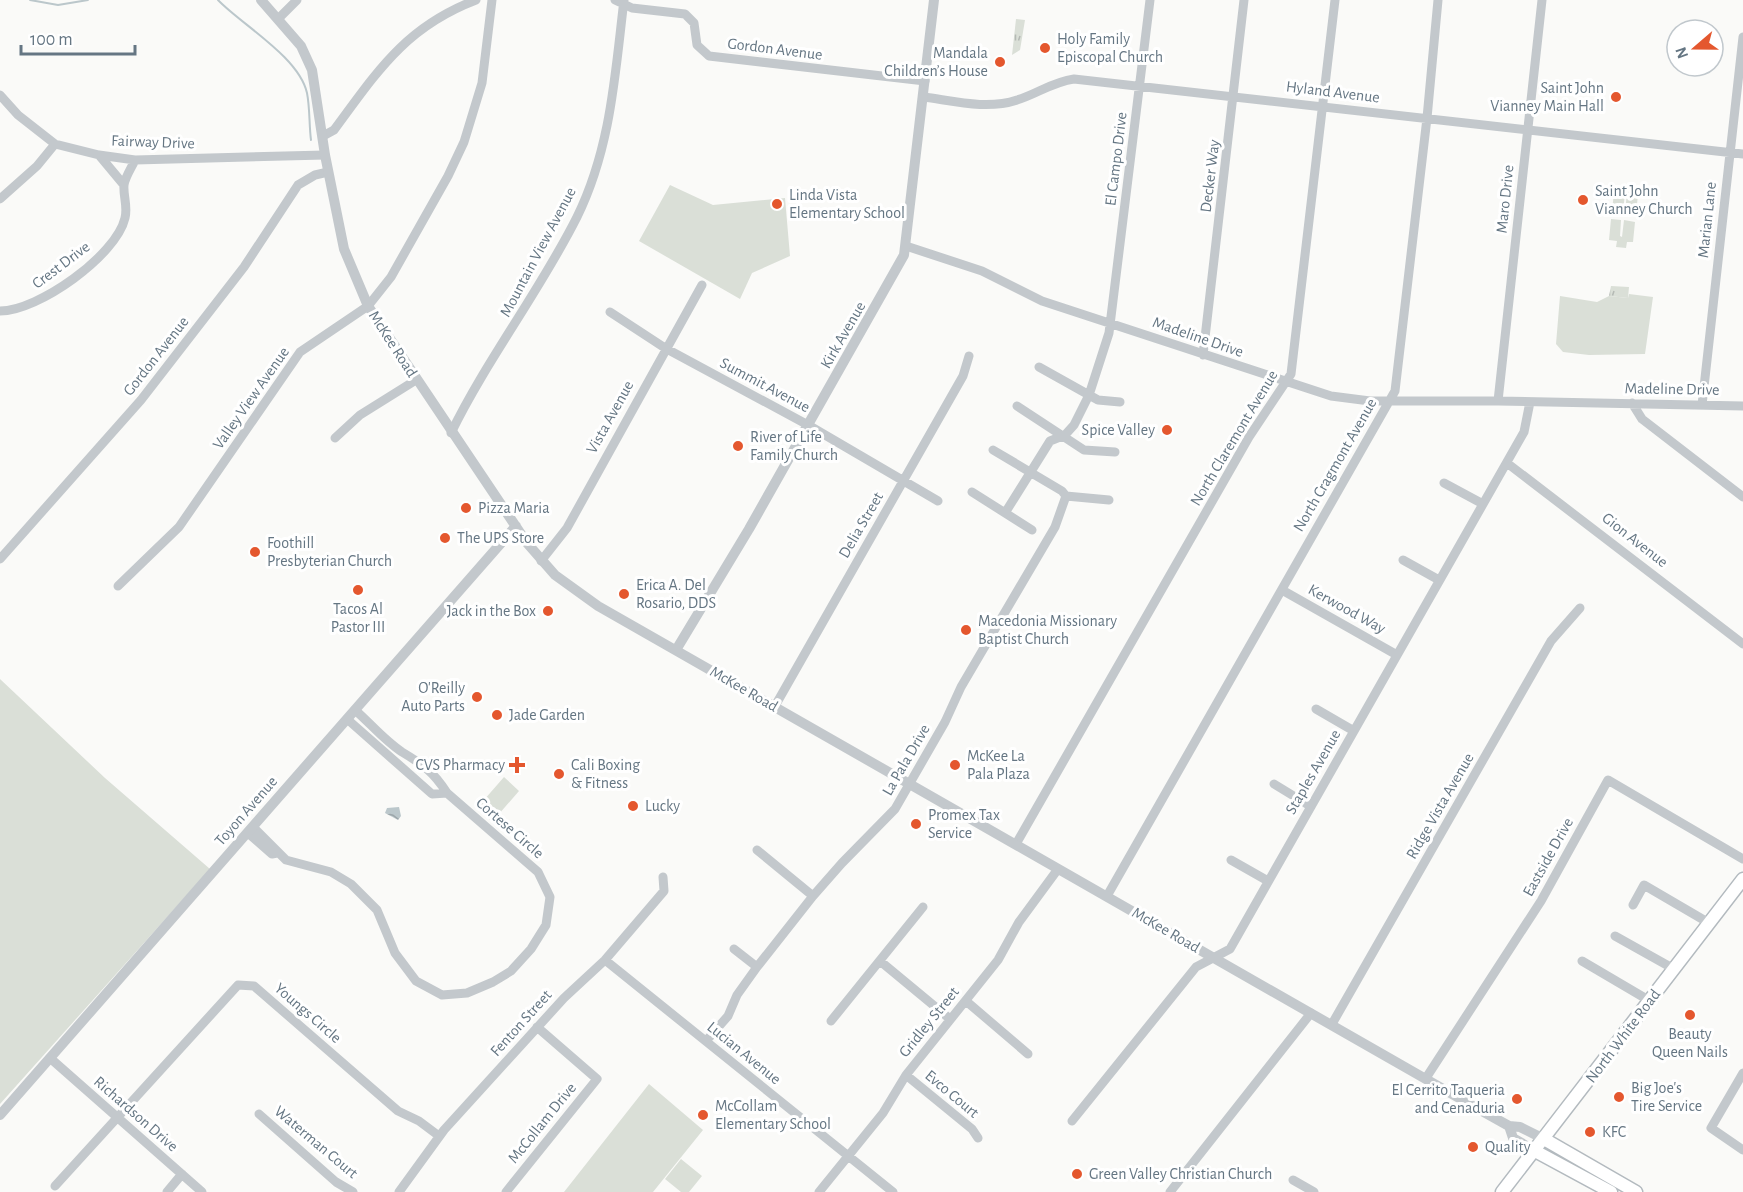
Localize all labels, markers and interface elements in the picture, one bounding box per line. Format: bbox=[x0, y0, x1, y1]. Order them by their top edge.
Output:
scale bar bbox=[21, 18, 135, 56]
north arrow bbox=[1665, 18, 1725, 78]
text: 100 m bbox=[30, 31, 73, 49]
place label: Holy Family Episcopal Church bbox=[1057, 31, 1163, 65]
street label: Gordon Avenue bbox=[727, 35, 823, 63]
marker: Holy Family Episcopal Church bbox=[1038, 41, 1052, 55]
place label: Mandala Children’s House bbox=[884, 45, 988, 79]
text: N bbox=[1672, 45, 1691, 61]
marker: Mandala Children’s House bbox=[993, 55, 1007, 69]
street label: Hyland Avenue bbox=[1285, 78, 1381, 107]
place label: Saint John Vianney Main Hall bbox=[1490, 80, 1604, 115]
marker: Saint John Vianney Main Hall bbox=[1609, 90, 1623, 104]
street label: El Campo Drive bbox=[1102, 111, 1130, 207]
street label: Fairway Drive bbox=[111, 133, 195, 152]
street label: Decker Way bbox=[1198, 138, 1223, 214]
street label: Maro Drive bbox=[1493, 164, 1517, 234]
street label: Marian Lane bbox=[1695, 181, 1719, 259]
place label: Saint John Vianney Church bbox=[1595, 183, 1693, 218]
street label: Mountain View Avenue bbox=[497, 185, 579, 319]
place label: Linda Vista Elementary School bbox=[789, 187, 905, 222]
marker: Saint John Vianney Church bbox=[1576, 193, 1590, 207]
marker: Linda Vista Elementary School bbox=[770, 197, 784, 211]
street label: Crest Drive bbox=[29, 238, 93, 292]
street label: Kirk Avenue bbox=[817, 299, 869, 371]
street label: McKee Road bbox=[366, 308, 420, 380]
street label: Gordon Avenue bbox=[120, 313, 192, 399]
street label: Madeline Drive bbox=[1151, 314, 1245, 360]
street label: Valley View Avenue bbox=[210, 344, 293, 453]
street label: Summit Avenue bbox=[717, 355, 813, 415]
street label: North Claremont Avenue bbox=[1187, 368, 1281, 508]
street label: Vista Avenue bbox=[583, 378, 637, 456]
street label: Madeline Drive bbox=[1624, 380, 1720, 398]
street label: North Cragmont Avenue bbox=[1290, 396, 1380, 534]
place label: Spice Valley bbox=[1082, 422, 1155, 439]
marker: Spice Valley bbox=[1160, 423, 1174, 437]
place label: River of Life Family Church bbox=[750, 429, 838, 464]
marker: River of Life Family Church bbox=[731, 439, 745, 453]
street label: Delia Street bbox=[836, 489, 886, 561]
place label: Pizza Maria bbox=[478, 500, 550, 516]
marker: Pizza Maria bbox=[459, 501, 473, 515]
street label: Gion Avenue bbox=[1599, 509, 1671, 571]
place label: The UPS Store bbox=[457, 530, 544, 546]
marker: The UPS Store bbox=[438, 531, 452, 545]
place label: Foothill Presbyterian Church bbox=[267, 535, 392, 570]
marker: Foothill Presbyterian Church bbox=[248, 545, 262, 559]
place label: Erica A. Del Rosario, DDS bbox=[636, 577, 716, 611]
street label: Kerwood Way bbox=[1305, 581, 1389, 638]
marker: Tacos Al Pastor III bbox=[351, 583, 365, 597]
marker: Erica A. Del Rosario, DDS bbox=[617, 587, 631, 601]
place label: Tacos Al Pastor III bbox=[331, 601, 385, 635]
place label: Jack in the Box bbox=[447, 603, 536, 619]
marker: Jack in the Box bbox=[541, 604, 555, 618]
place label: Macedonia Missionary Baptist Church bbox=[978, 613, 1117, 647]
marker: Macedonia Missionary Baptist Church bbox=[959, 623, 973, 637]
street label: McKee Road bbox=[707, 663, 781, 715]
place label: O'Reilly Auto Parts bbox=[401, 680, 465, 714]
marker: O'Reilly Auto Parts bbox=[470, 690, 484, 704]
place label: Jade Garden bbox=[509, 707, 585, 723]
marker: Jade Garden bbox=[490, 708, 504, 722]
street label: La Pala Drive bbox=[879, 722, 933, 798]
street label: Staples Avenue bbox=[1282, 727, 1344, 817]
place label: McKee La Pala Plaza bbox=[967, 748, 1030, 782]
street label: Ridge Vista Avenue bbox=[1403, 750, 1477, 862]
place label: CVS Pharmacy bbox=[415, 757, 505, 774]
place label: Cali Boxing & Fitness bbox=[571, 757, 640, 791]
marker: CVS Pharmacy bbox=[510, 758, 524, 772]
marker: McKee La Pala Plaza bbox=[948, 758, 962, 772]
marker: Cali Boxing & Fitness bbox=[552, 767, 566, 781]
street label: Toyon Avenue bbox=[212, 773, 281, 849]
street label: Cortese Circle bbox=[473, 794, 547, 862]
place label: Lucky bbox=[645, 798, 680, 815]
marker: Lucky bbox=[626, 799, 640, 813]
place label: Promex Tax Service bbox=[928, 807, 1000, 841]
street label: Eastside Drive bbox=[1520, 815, 1576, 899]
marker: Promex Tax Service bbox=[909, 817, 923, 831]
street label: McKee Road bbox=[1129, 904, 1203, 956]
street label: Youngs Circle bbox=[272, 980, 344, 1046]
street label: Gridley Street bbox=[896, 984, 963, 1061]
street label: North White Road bbox=[1583, 986, 1663, 1086]
street label: Fenton Street bbox=[487, 987, 555, 1059]
marker: Beauty Queen Nails bbox=[1683, 1008, 1697, 1022]
street label: Lucian Avenue bbox=[704, 1019, 784, 1087]
place label: Beauty Queen Nails bbox=[1652, 1026, 1728, 1061]
street label: Evco Court bbox=[922, 1067, 982, 1121]
street label: Richardson Drive bbox=[91, 1073, 181, 1155]
street label: McCollam Drive bbox=[505, 1080, 579, 1166]
place label: Big Joe's Tire Service bbox=[1631, 1080, 1702, 1114]
place label: El Cerrito Taqueria and Cenaduria bbox=[1391, 1082, 1505, 1116]
marker: Big Joe's Tire Service bbox=[1612, 1090, 1626, 1104]
marker: El Cerrito Taqueria and Cenaduria bbox=[1510, 1092, 1524, 1106]
place label: McCollam Elementary School bbox=[715, 1098, 831, 1133]
street label: Waterman Court bbox=[271, 1103, 361, 1181]
marker: McCollam Elementary School bbox=[696, 1108, 710, 1122]
place label: KFC bbox=[1602, 1124, 1626, 1140]
marker: KFC bbox=[1583, 1125, 1597, 1139]
place label: Quality bbox=[1485, 1139, 1531, 1156]
marker: Quality bbox=[1466, 1140, 1480, 1154]
place label: Green Valley Christian Church bbox=[1089, 1166, 1272, 1183]
marker: Green Valley Christian Church bbox=[1070, 1167, 1084, 1181]

